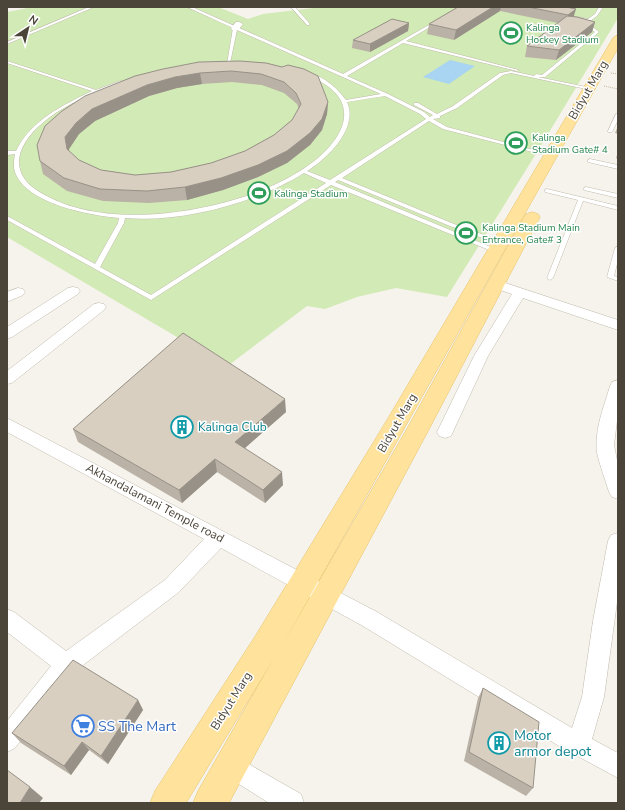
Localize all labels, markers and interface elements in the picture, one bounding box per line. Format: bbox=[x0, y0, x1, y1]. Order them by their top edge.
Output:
north arrow bbox=[8, 8, 48, 48]
text: N bbox=[26, 12, 41, 29]
sports icon: Kalinga Hockey Stadium bbox=[498, 20, 524, 46]
place label: Kalinga Hockey Stadium bbox=[526, 21, 599, 47]
street label: Bidyut Marg bbox=[565, 57, 611, 123]
sports icon: Kalinga Stadium Gate# 4 bbox=[503, 130, 529, 156]
place label: Kalinga Stadium Gate# 4 bbox=[532, 131, 608, 157]
sports icon: Kalinga Stadium bbox=[246, 180, 272, 206]
place label: Kalinga Stadium bbox=[274, 187, 348, 201]
sports icon: Kalinga Stadium Main Entrance, Gate# 3 bbox=[453, 220, 479, 246]
place label: Kalinga Stadium Main Entrance, Gate# 3 bbox=[482, 221, 580, 247]
street label: Bidyut Marg bbox=[374, 390, 420, 456]
building icon: Kalinga Club bbox=[169, 414, 195, 440]
place label: Kalinga Club bbox=[198, 419, 267, 435]
street label: Akhandalamani Temple road bbox=[83, 460, 227, 546]
street label: Bidyut Marg bbox=[207, 669, 255, 733]
supermarket icon: SS The Mart bbox=[70, 713, 96, 739]
place label: SS The Mart bbox=[98, 717, 176, 736]
place label: Motor armor depot bbox=[514, 726, 591, 761]
building icon: Motor armor depot bbox=[486, 730, 512, 756]

